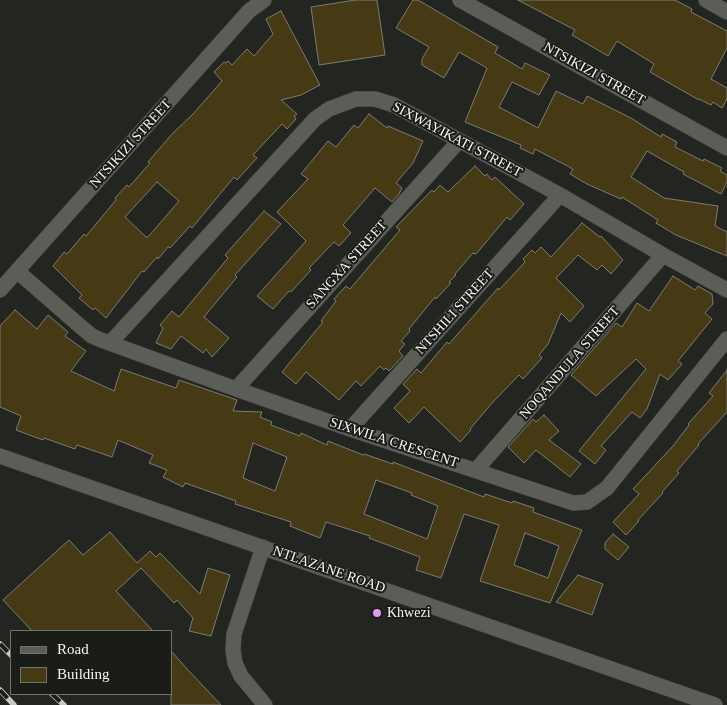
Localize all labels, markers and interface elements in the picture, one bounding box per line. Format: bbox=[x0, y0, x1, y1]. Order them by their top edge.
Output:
street label: NTSIKIZI STREET bbox=[540, 39, 648, 109]
street label: NTSIKIZI STREET bbox=[87, 96, 175, 192]
street label: SIXWAYIKATI STREET bbox=[389, 99, 525, 181]
street label: SANGXA STREET bbox=[303, 217, 391, 313]
street label: NTSHILI STREET bbox=[412, 266, 498, 358]
street label: NOQANDULA STREET bbox=[516, 303, 624, 423]
street label: SIXWILA CRESCENT bbox=[328, 414, 460, 472]
street label: NTLAZANE ROAD bbox=[271, 543, 387, 597]
place label: Khwezi bbox=[387, 605, 431, 621]
marker: Khwezi bbox=[371, 607, 383, 619]
legend bbox=[10, 630, 172, 695]
text: Road bbox=[57, 641, 89, 657]
text: Building bbox=[57, 666, 110, 682]

